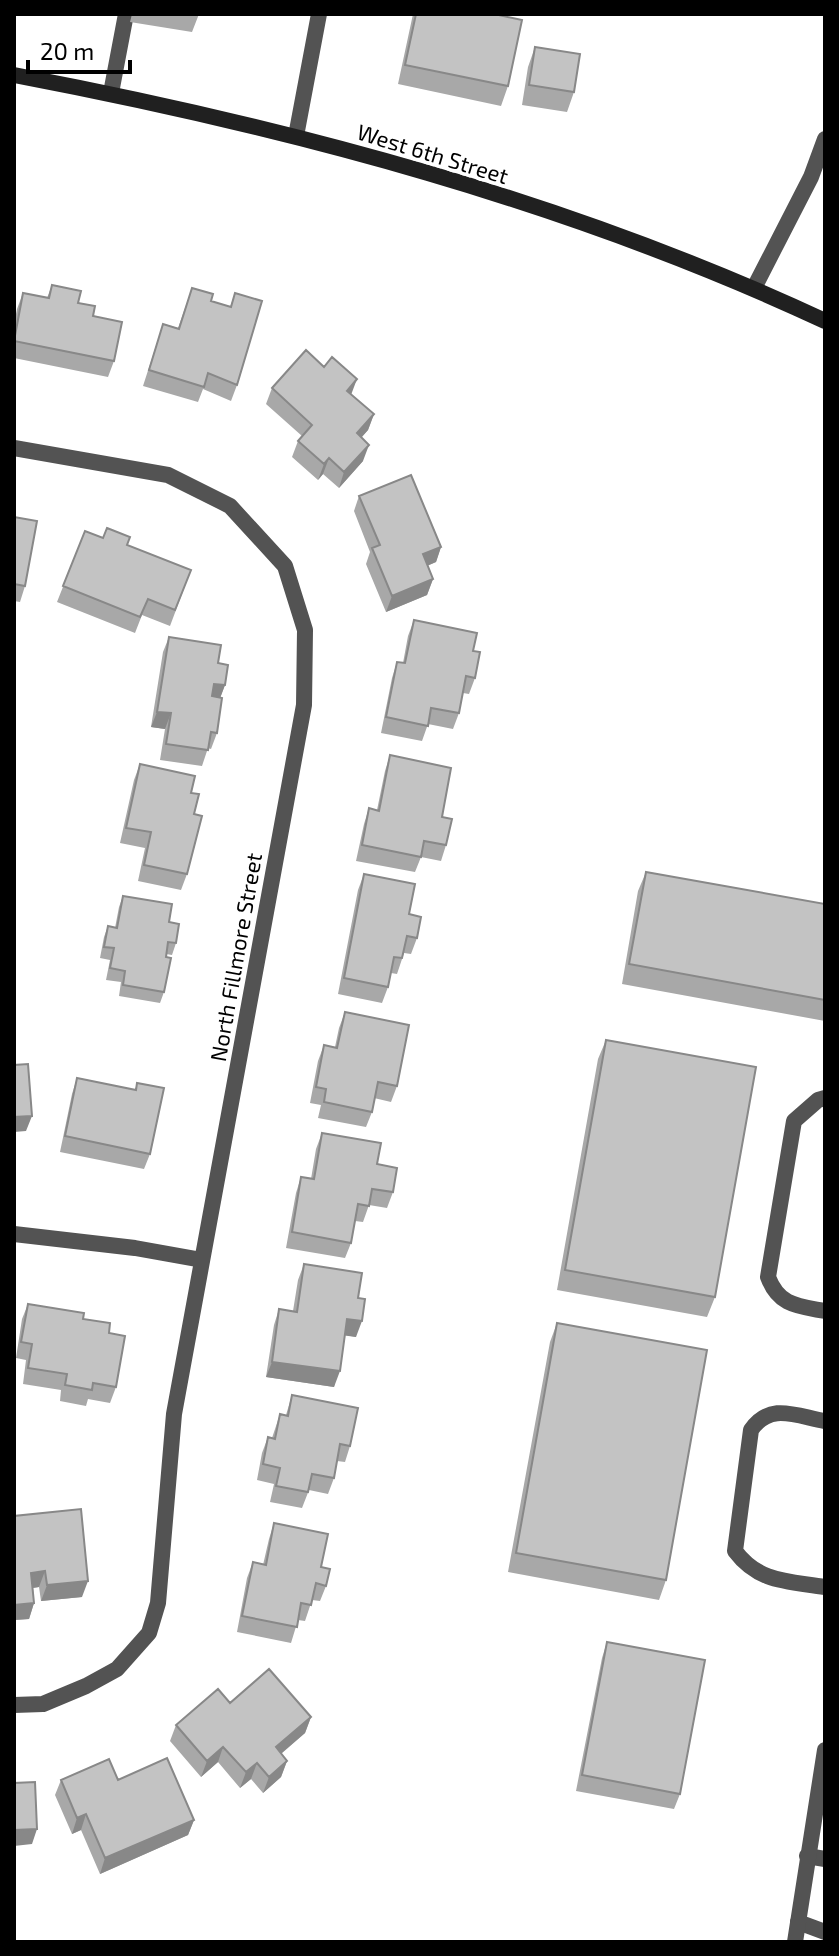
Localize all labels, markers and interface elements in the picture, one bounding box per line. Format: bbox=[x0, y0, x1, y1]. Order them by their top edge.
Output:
scale bar bbox=[28, 24, 130, 74]
text: 20 m bbox=[40, 36, 94, 65]
street label: West 6th Street bbox=[354, 118, 512, 188]
street label: North Fillmore Street bbox=[204, 851, 266, 1063]

